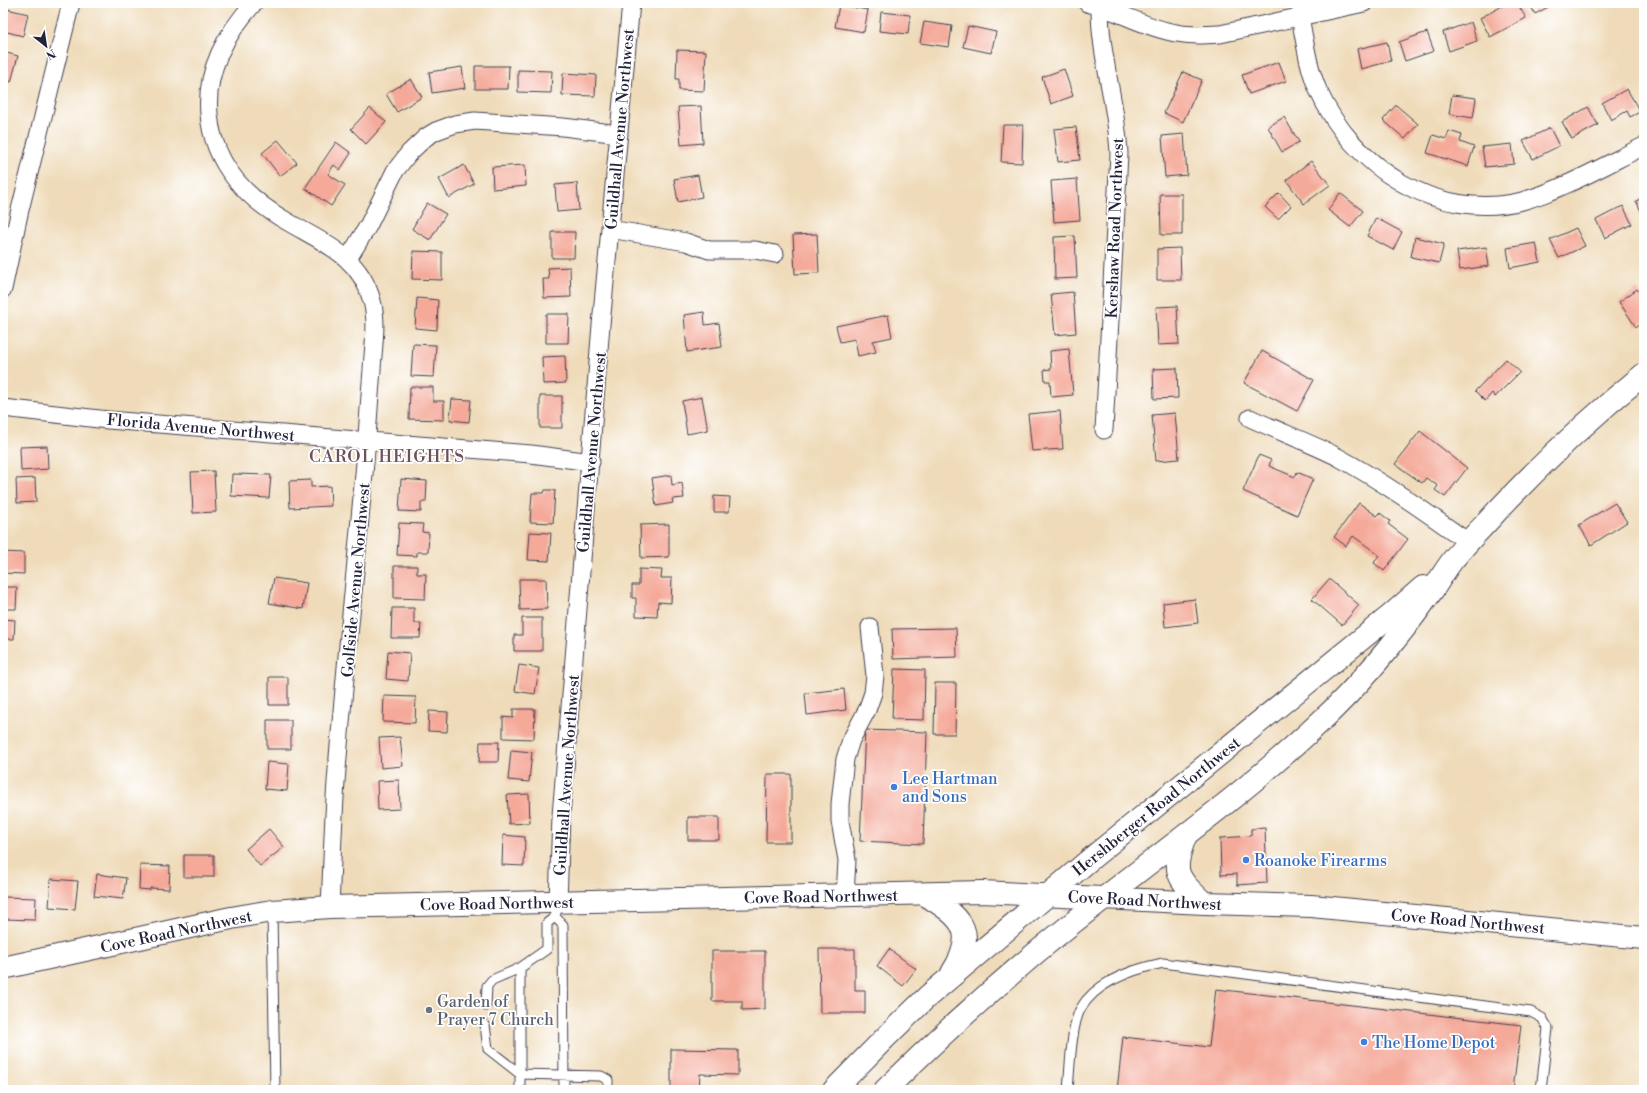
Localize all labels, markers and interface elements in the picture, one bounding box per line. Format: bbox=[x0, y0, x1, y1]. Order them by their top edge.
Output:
north arrow bbox=[26, 26, 66, 66]
street label: Guildhall Avenue Northwest bbox=[601, 27, 639, 230]
text: N bbox=[43, 46, 58, 62]
street label: Kershaw Road Northwest bbox=[1102, 137, 1128, 319]
street label: Guildhall Avenue Northwest bbox=[573, 350, 611, 553]
street label: Florida Avenue Northwest bbox=[106, 410, 296, 446]
district label: CAROL HEIGHTS bbox=[309, 446, 465, 468]
street label: Golfside Avenue Northwest bbox=[338, 482, 375, 678]
street label: Guildhall Avenue Northwest bbox=[550, 673, 584, 876]
street label: Hershberger Road Northwest bbox=[1069, 733, 1245, 881]
place label: Lee Hartman and Sons bbox=[902, 769, 998, 807]
marker: Lee Hartman and Sons bbox=[889, 782, 899, 792]
place label: Roanoke Firearms bbox=[1254, 851, 1387, 871]
marker: Roanoke Firearms bbox=[1241, 855, 1251, 865]
street label: Cove Road Northwest bbox=[744, 886, 899, 908]
street label: Cove Road Northwest bbox=[1067, 887, 1223, 915]
street label: Cove Road Northwest bbox=[420, 893, 575, 915]
street label: Cove Road Northwest bbox=[1390, 905, 1546, 939]
street label: Cove Road Northwest bbox=[99, 906, 254, 958]
place label: Garden of Prayer 7 Church bbox=[437, 992, 554, 1030]
marker: Garden of Prayer 7 Church bbox=[424, 1005, 434, 1015]
place label: The Home Depot bbox=[1372, 1033, 1496, 1053]
marker: The Home Depot bbox=[1359, 1037, 1369, 1047]

